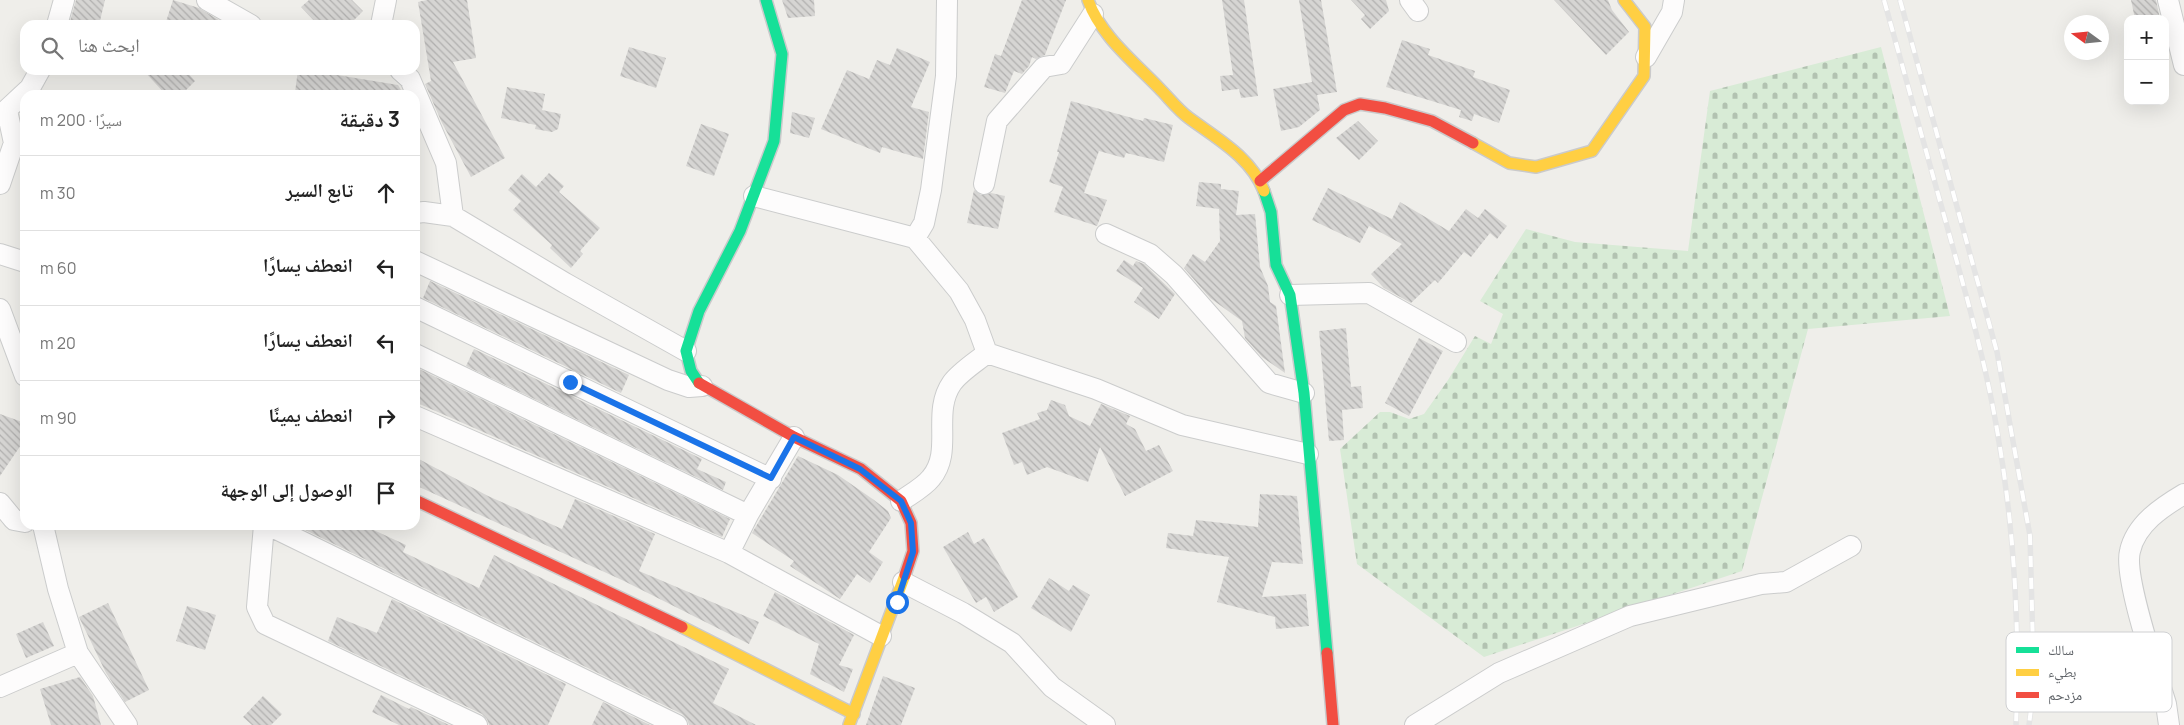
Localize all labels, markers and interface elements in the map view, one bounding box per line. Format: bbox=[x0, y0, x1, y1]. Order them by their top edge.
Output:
north arrow bbox=[2064, 15, 2109, 60]
map controls bbox=[2124, 15, 2169, 105]
button: + bbox=[2124, 15, 2169, 60]
search box bbox=[20, 20, 420, 75]
text: ابحث هنا bbox=[78, 32, 140, 58]
icon: search bbox=[38, 34, 66, 62]
button: − bbox=[2124, 60, 2169, 105]
text: 3 دقيقة bbox=[339, 105, 400, 133]
text: سيرًا · 200 m bbox=[40, 109, 122, 131]
text: تابع السير bbox=[286, 177, 353, 203]
icon: ahead bbox=[372, 179, 400, 207]
text: 30 m bbox=[40, 182, 75, 204]
text: انعطف يسارًا bbox=[263, 252, 353, 278]
icon: left bbox=[372, 254, 400, 282]
text: 60 m bbox=[40, 257, 76, 279]
text: انعطف يسارًا bbox=[263, 327, 353, 353]
icon: left bbox=[372, 329, 400, 357]
text: 20 m bbox=[40, 332, 76, 354]
route end bbox=[559, 371, 582, 394]
text: انعطف يمينًا bbox=[269, 402, 353, 428]
icon: right bbox=[372, 404, 400, 432]
text: 90 m bbox=[40, 407, 76, 429]
text: الوصول إلى الوجهة bbox=[220, 477, 353, 503]
icon: arrive bbox=[372, 479, 400, 507]
route start bbox=[886, 591, 909, 614]
legend bbox=[2006, 632, 2172, 712]
text: سالك bbox=[2048, 640, 2074, 659]
text: بطيء bbox=[2048, 662, 2077, 684]
text: مزدحم bbox=[2048, 685, 2082, 705]

